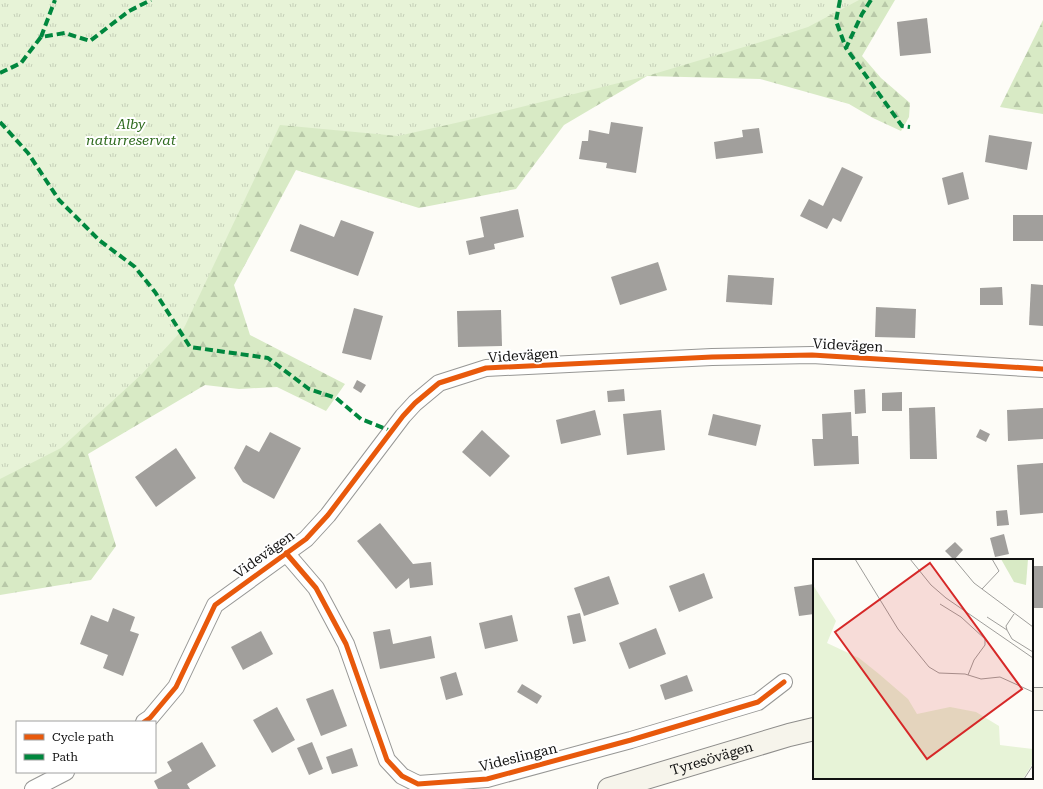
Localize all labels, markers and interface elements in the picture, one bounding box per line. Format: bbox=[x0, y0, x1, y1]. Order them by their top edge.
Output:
park label: Alby naturreservat bbox=[86, 116, 177, 148]
street label: Videvägen bbox=[812, 335, 884, 355]
street label: Videvägen bbox=[487, 345, 559, 365]
street label: Videvägen bbox=[231, 527, 297, 581]
inset map bbox=[813, 559, 1033, 779]
legend bbox=[16, 721, 156, 773]
text: Cycle path bbox=[52, 730, 114, 744]
street label: Tyresövägen bbox=[668, 738, 755, 778]
street label: Videslingan bbox=[477, 740, 559, 774]
text: Path bbox=[52, 750, 78, 764]

